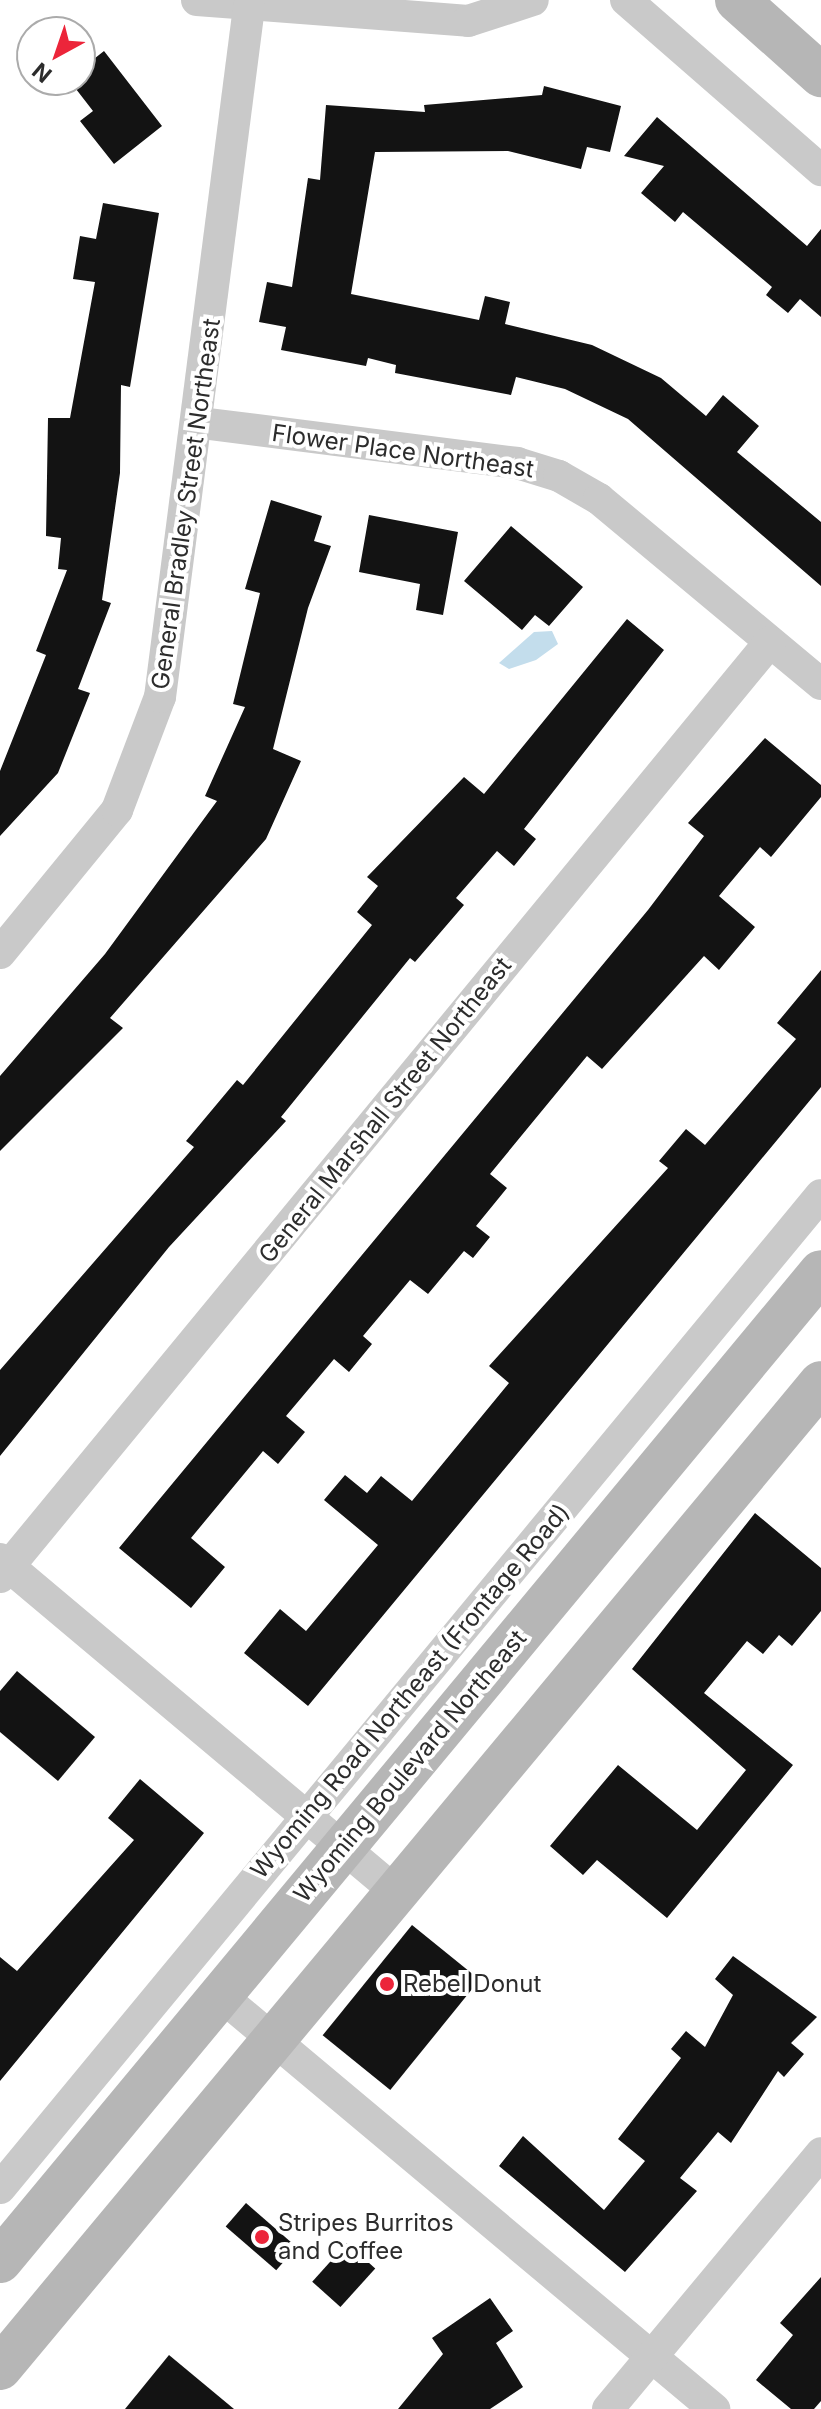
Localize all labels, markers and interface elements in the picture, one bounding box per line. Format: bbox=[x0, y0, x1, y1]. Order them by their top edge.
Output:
north arrow bbox=[16, 16, 96, 96]
text: N bbox=[27, 58, 57, 88]
street label: General Bradley Street Northeast bbox=[146, 317, 226, 691]
street label: Flower Place Northeast bbox=[270, 418, 536, 484]
street label: General Marshall Street Northeast bbox=[253, 951, 517, 1269]
street label: Wyoming Road Northeast (Frontage Road) bbox=[245, 1498, 575, 1884]
street label: Wyoming Boulevard Northeast bbox=[288, 1624, 532, 1908]
place label: Rebel Donut bbox=[403, 1970, 541, 1998]
marker: Rebel Donut bbox=[378, 1975, 396, 1993]
place label: Stripes Burritos and Coffee bbox=[278, 2209, 454, 2265]
marker: Stripes Burritos and Coffee bbox=[253, 2228, 271, 2246]

